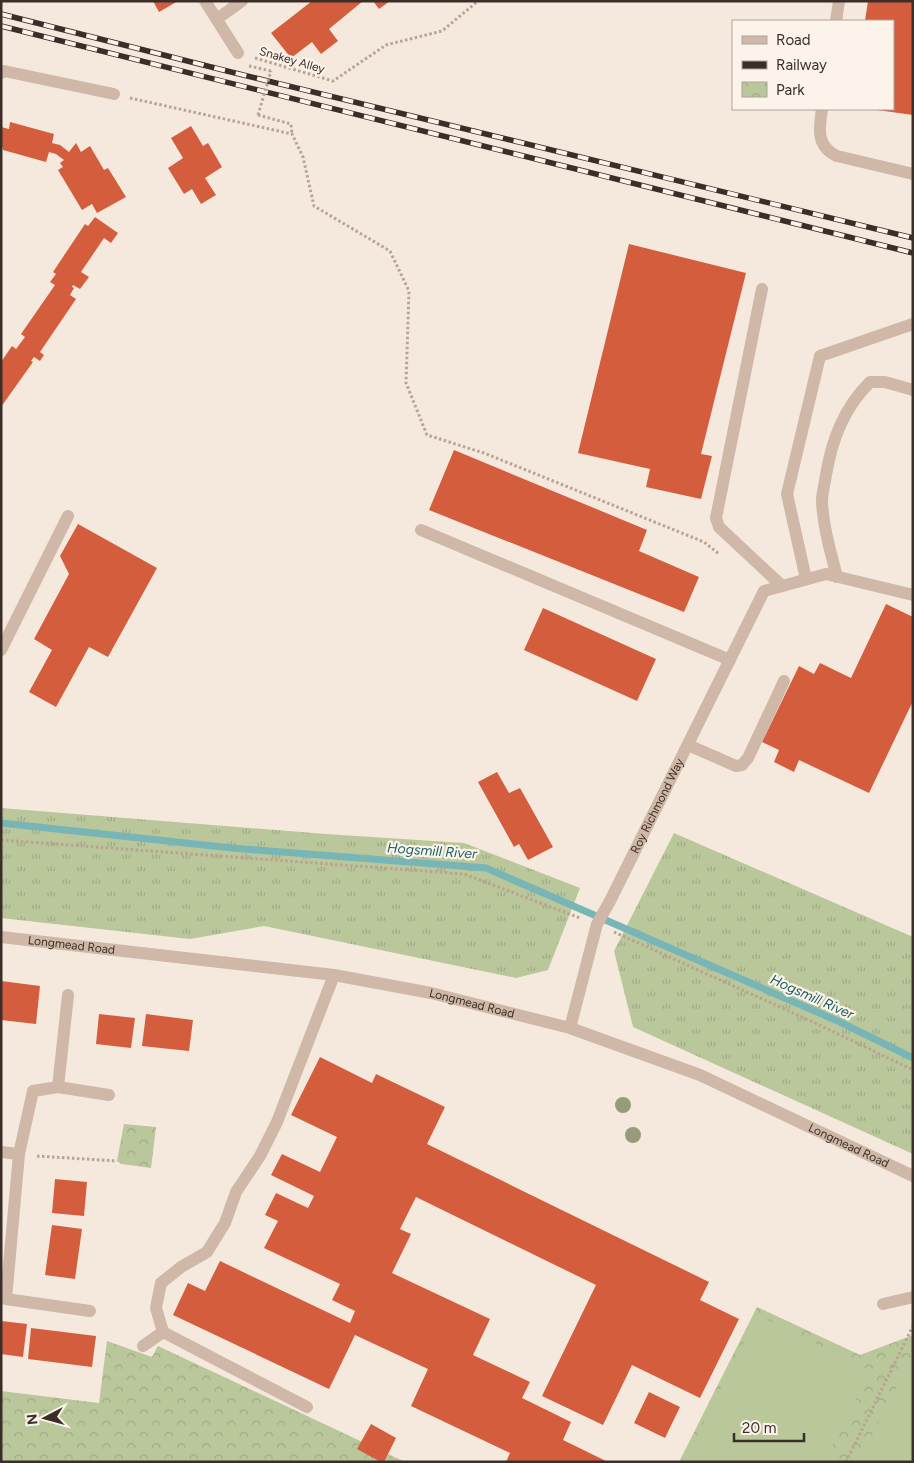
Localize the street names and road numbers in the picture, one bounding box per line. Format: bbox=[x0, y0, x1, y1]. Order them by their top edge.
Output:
street label: Snakey Alley bbox=[258, 44, 327, 76]
street label: Roy Richmond Way bbox=[628, 755, 687, 856]
street label: Longmead Road bbox=[27, 933, 116, 957]
street label: Longmead Road bbox=[428, 986, 516, 1021]
street label: Longmead Road bbox=[806, 1120, 891, 1171]

